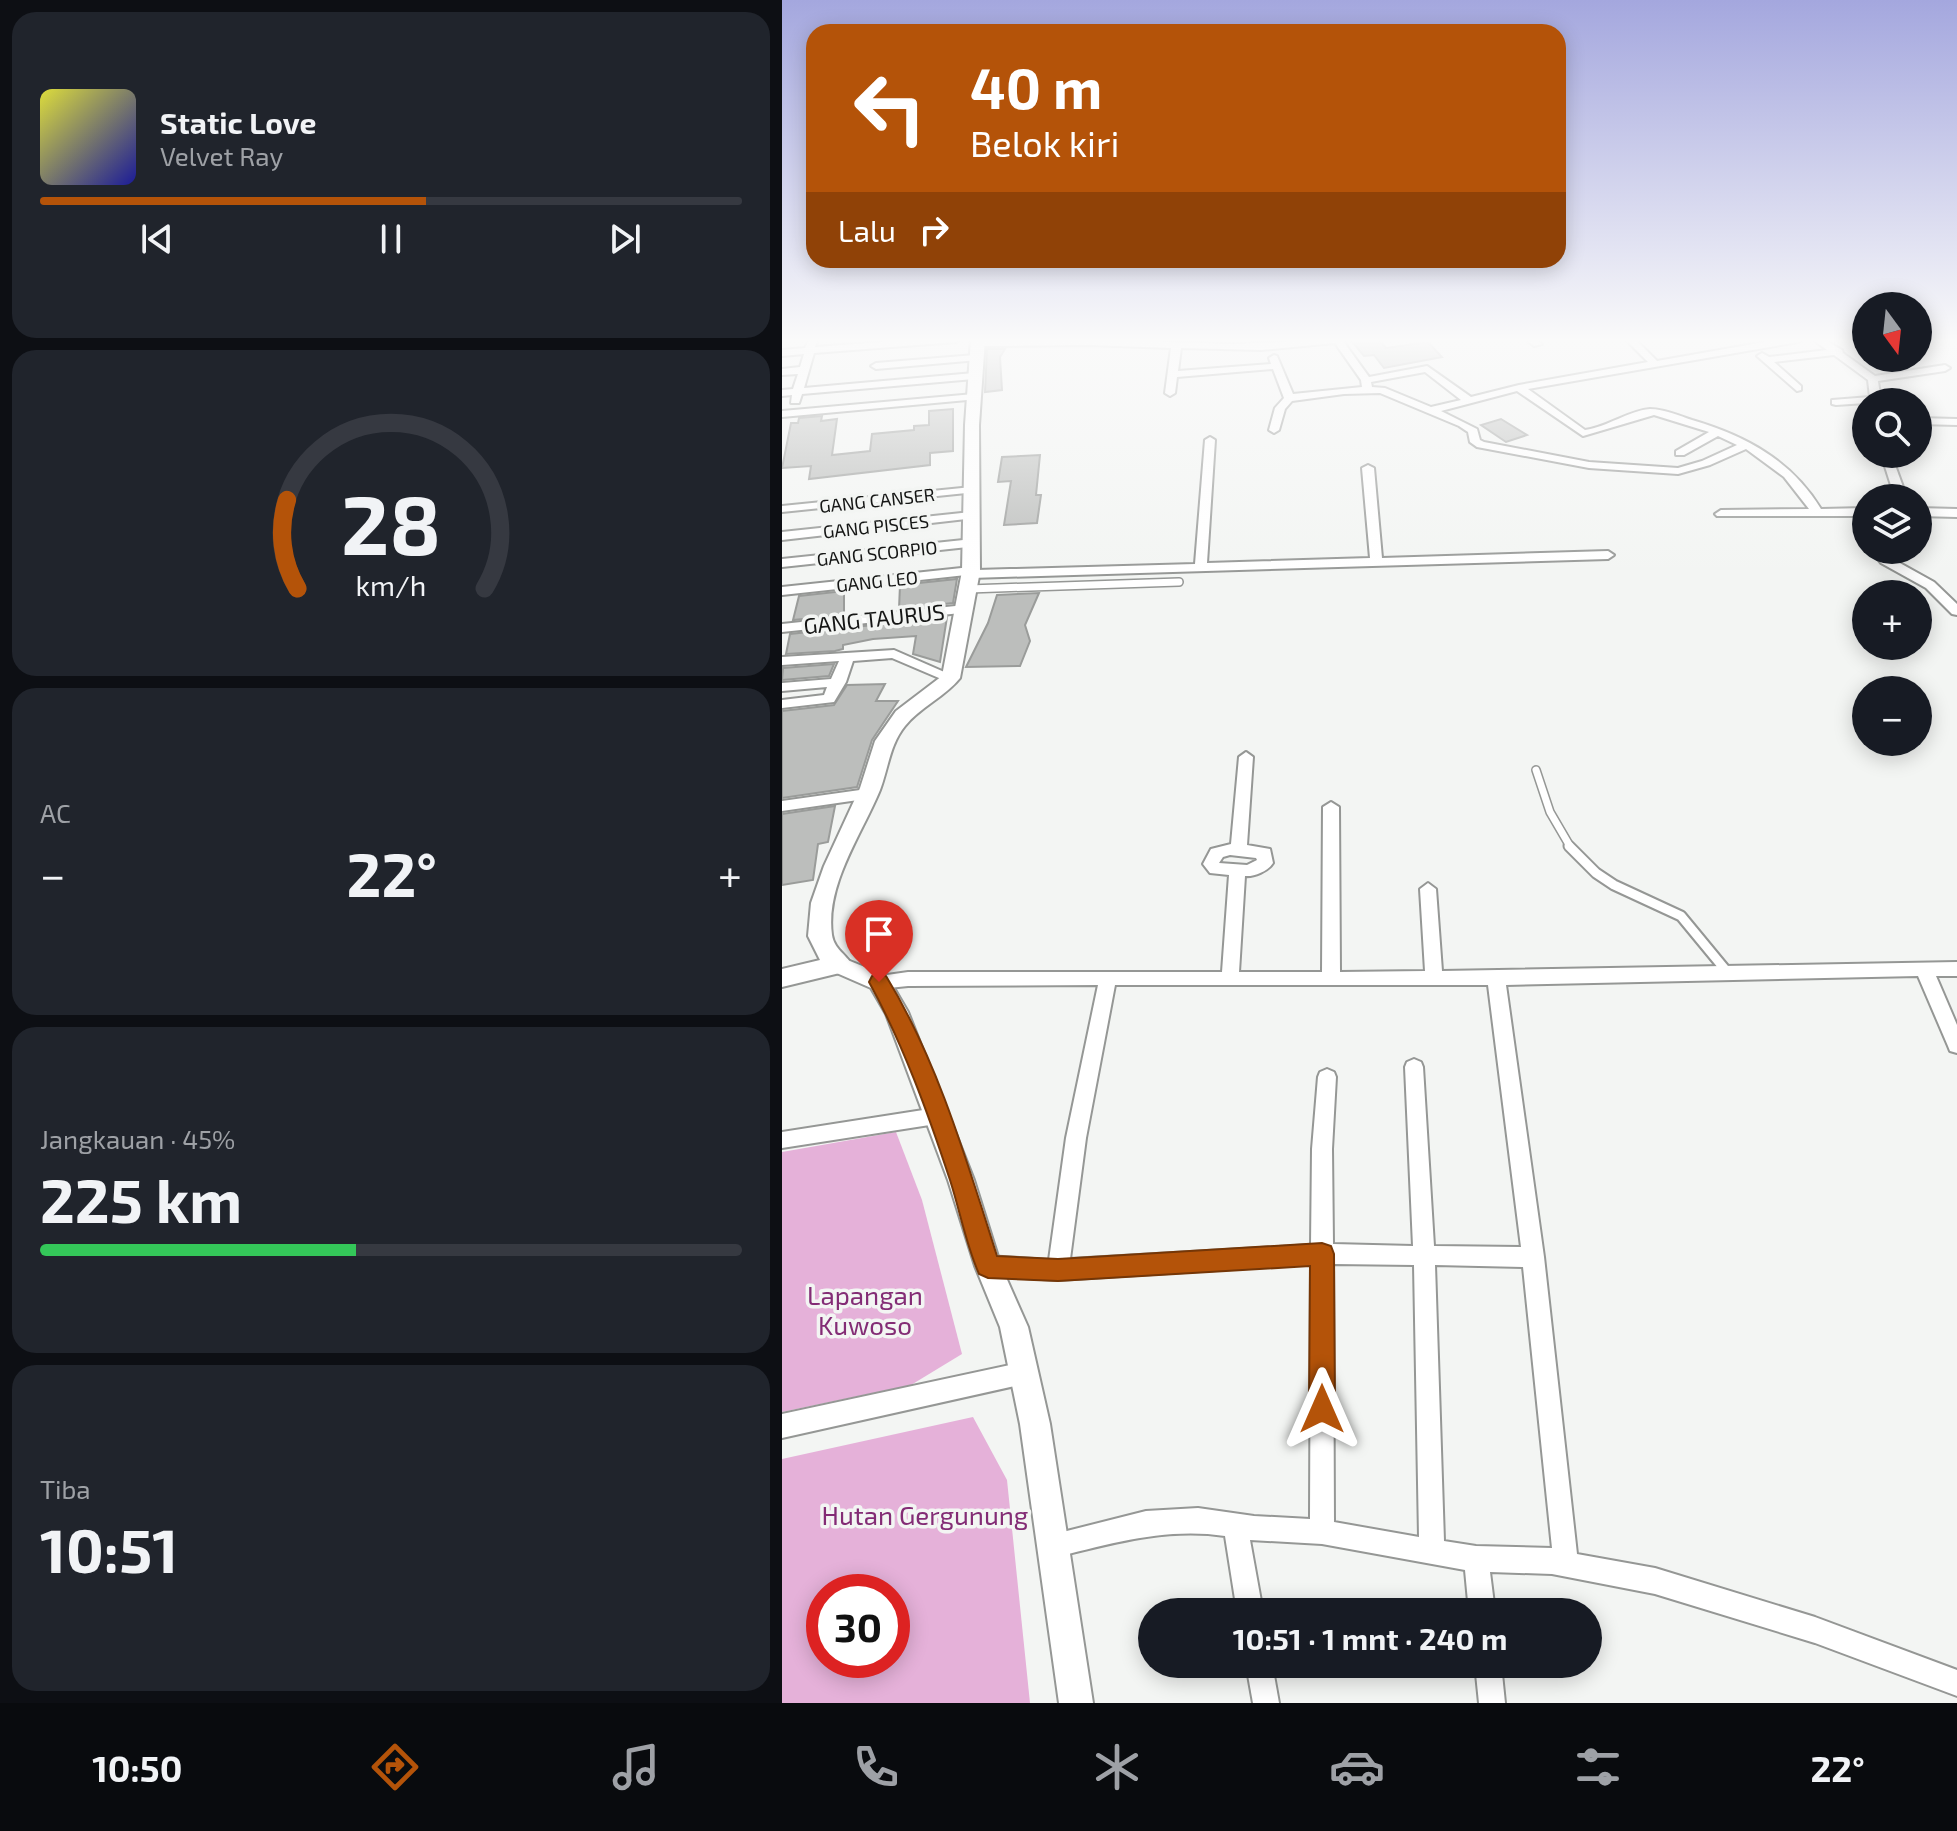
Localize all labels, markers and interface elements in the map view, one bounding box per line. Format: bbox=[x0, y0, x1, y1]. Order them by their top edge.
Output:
text: 40 m bbox=[970, 53, 1102, 120]
icon: left bbox=[838, 56, 942, 160]
text: Static Love bbox=[160, 104, 316, 140]
text: Belok kiri bbox=[970, 121, 1119, 164]
text: Velvet Ray bbox=[160, 140, 283, 171]
icon: right bbox=[912, 208, 956, 252]
text: Lalu bbox=[838, 212, 896, 248]
icon: previous bbox=[135, 217, 179, 261]
icon: pause bbox=[369, 217, 413, 261]
icon: next bbox=[603, 217, 647, 261]
north arrow bbox=[1852, 292, 1932, 372]
map controls bbox=[1852, 292, 1932, 756]
button: search bbox=[1852, 388, 1932, 468]
text: 28 bbox=[341, 472, 441, 572]
street label: GANG CANSER bbox=[818, 483, 936, 517]
button: layers bbox=[1852, 484, 1932, 564]
street label: GANG PISCES bbox=[822, 509, 930, 543]
street label: GANG SCORPIO bbox=[816, 536, 938, 570]
street label: GANG LEO bbox=[835, 566, 919, 596]
text: km/h bbox=[356, 567, 426, 602]
button: + bbox=[1852, 580, 1932, 660]
street label: GANG TAURUS bbox=[802, 598, 946, 638]
button: − bbox=[1852, 676, 1932, 756]
text: AC bbox=[40, 797, 71, 828]
text: 22° bbox=[347, 837, 437, 909]
text: − bbox=[40, 847, 66, 900]
text: + bbox=[718, 847, 742, 900]
pin bbox=[845, 900, 913, 982]
icon: arrive bbox=[857, 912, 901, 956]
text: Jangkauan · 45% bbox=[40, 1123, 235, 1154]
text: 225 km bbox=[40, 1163, 242, 1235]
park label: Lapangan Kuwoso bbox=[807, 1279, 923, 1340]
position arrow bbox=[1280, 1367, 1364, 1451]
text: Tiba bbox=[40, 1473, 91, 1504]
park label: Hutan Gergunung bbox=[822, 1499, 1028, 1530]
text: 10:51 bbox=[40, 1513, 178, 1585]
speed limit sign: 30 bbox=[806, 1574, 910, 1678]
text: 10:51 · 1 mnt · 240 m bbox=[1233, 1620, 1507, 1656]
icon: directions bbox=[367, 1739, 423, 1795]
icon: music bbox=[608, 1739, 664, 1795]
icon: phone bbox=[848, 1739, 904, 1795]
icon: climate bbox=[1089, 1739, 1145, 1795]
icon: car bbox=[1329, 1739, 1385, 1795]
icon: filters bbox=[1570, 1739, 1626, 1795]
text: 10:50 bbox=[92, 1746, 182, 1789]
text: 22° bbox=[1810, 1746, 1865, 1789]

